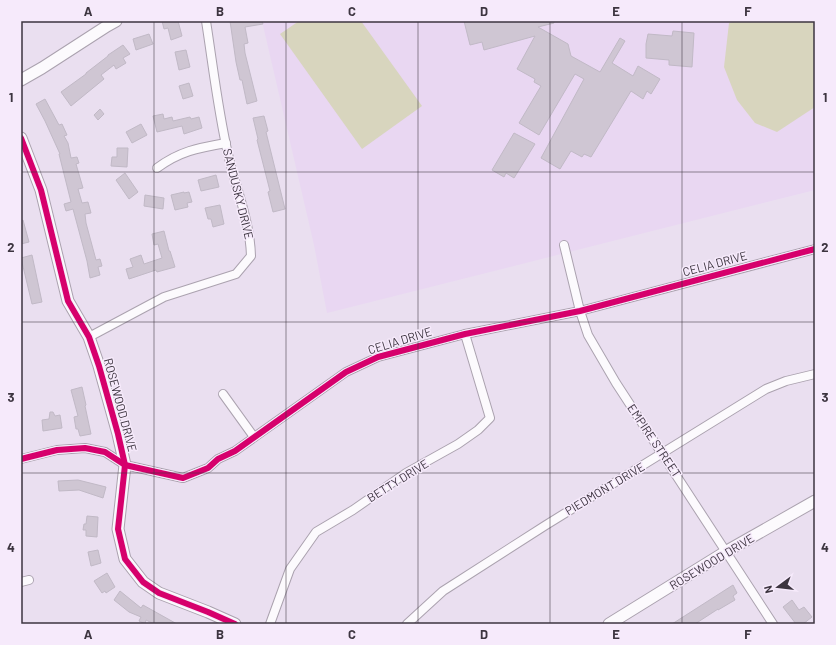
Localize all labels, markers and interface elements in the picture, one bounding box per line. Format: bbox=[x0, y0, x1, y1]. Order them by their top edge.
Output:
text: A bbox=[84, 3, 93, 19]
text: B bbox=[216, 3, 224, 19]
text: C bbox=[348, 3, 356, 19]
text: D bbox=[480, 3, 488, 19]
text: E bbox=[612, 3, 620, 19]
text: F bbox=[744, 3, 752, 19]
text: 1 bbox=[9, 89, 13, 105]
text: 1 bbox=[823, 89, 827, 105]
street label: SANDUSKY DRIVE bbox=[221, 147, 257, 241]
text: 2 bbox=[7, 239, 15, 255]
text: 2 bbox=[821, 239, 829, 255]
street label: CELIA DRIVE bbox=[681, 248, 749, 278]
street label: CELIA DRIVE bbox=[366, 324, 433, 356]
street label: ROSEWOOD DRIVE bbox=[102, 356, 140, 453]
text: 3 bbox=[7, 389, 15, 405]
text: 3 bbox=[821, 389, 829, 405]
street label: EMPIRE STREET bbox=[625, 401, 685, 480]
street label: BETTY DRIVE bbox=[364, 456, 431, 505]
street label: PIEDMONT DRIVE bbox=[562, 459, 647, 517]
street label: ROSEWOOD DRIVE bbox=[667, 530, 756, 592]
text: 4 bbox=[7, 539, 15, 555]
text: 4 bbox=[821, 539, 829, 555]
north arrow bbox=[758, 567, 798, 607]
text: N bbox=[761, 584, 775, 595]
text: A bbox=[84, 626, 93, 642]
text: B bbox=[216, 626, 224, 642]
text: C bbox=[348, 626, 356, 642]
text: D bbox=[480, 626, 488, 642]
text: E bbox=[612, 626, 620, 642]
text: F bbox=[744, 626, 752, 642]

